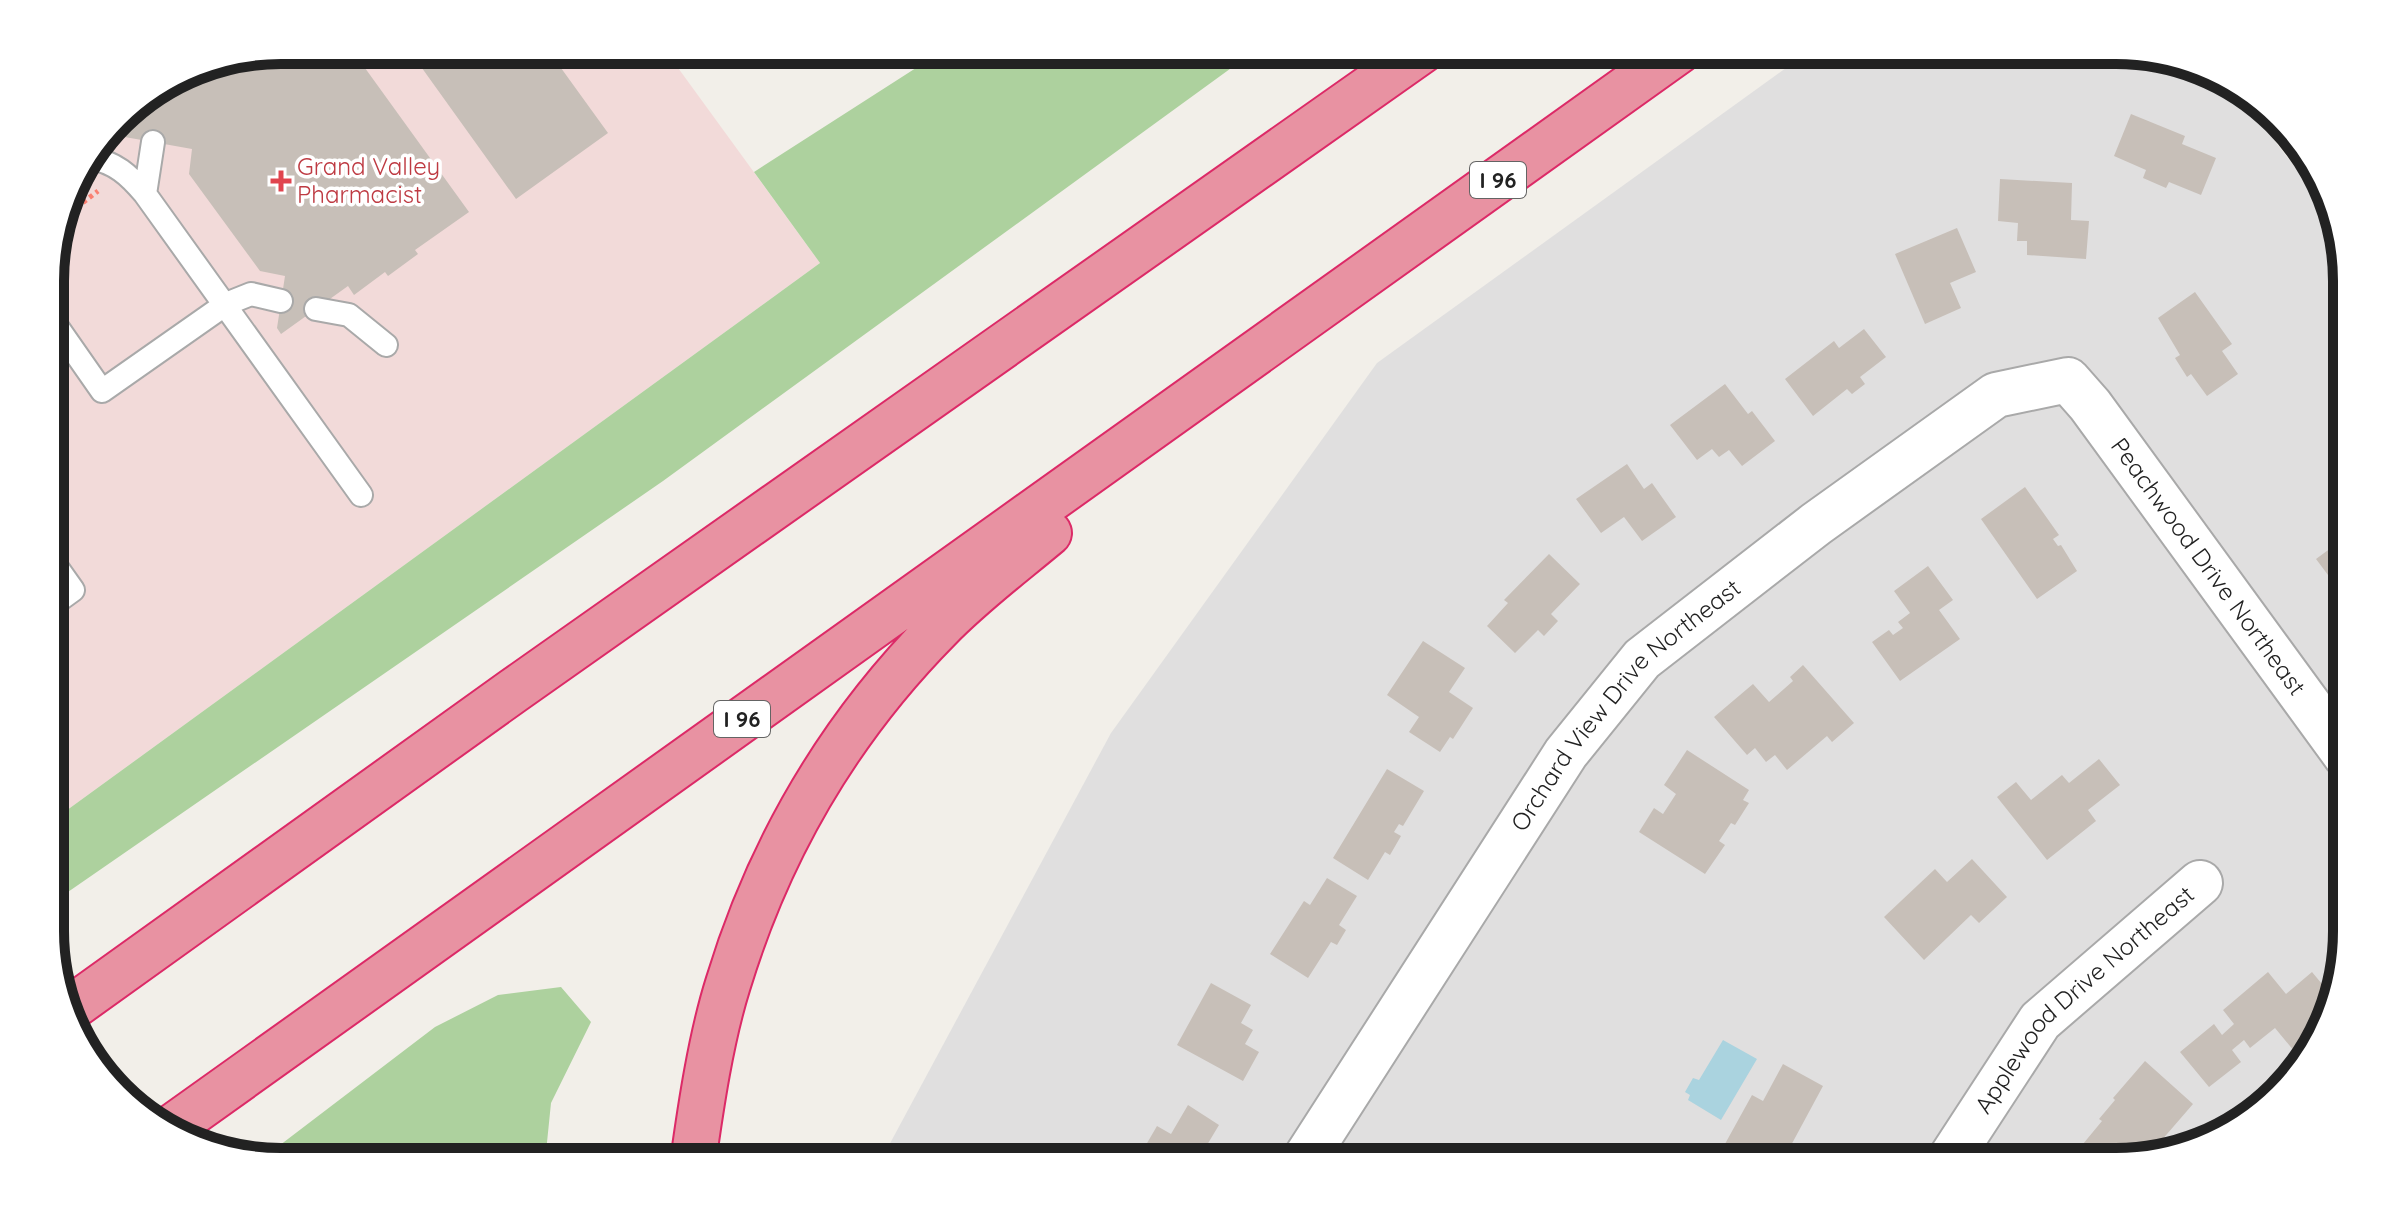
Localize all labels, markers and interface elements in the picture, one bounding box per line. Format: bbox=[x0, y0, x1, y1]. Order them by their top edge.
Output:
place label: Grand Valley Pharmacist bbox=[297, 151, 440, 209]
road number: I 96 bbox=[1470, 162, 1526, 198]
marker: Grand Valley Pharmacist bbox=[272, 172, 290, 190]
street label: Peachwood Drive Northeast bbox=[2105, 432, 2313, 701]
street label: Orchard View Drive Northeast bbox=[1504, 572, 1746, 836]
road number: I 96 bbox=[714, 701, 770, 737]
street label: Applewood Drive Northeast bbox=[1968, 879, 2200, 1119]

